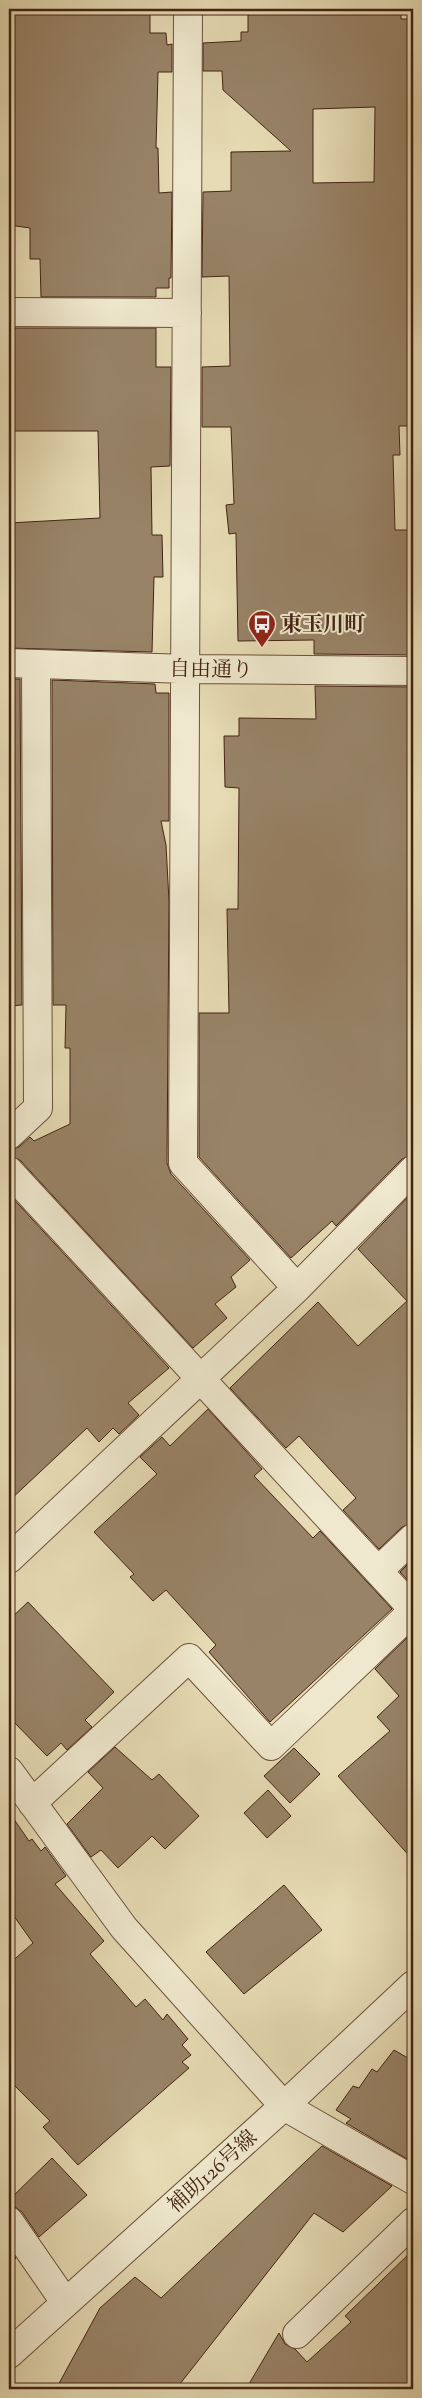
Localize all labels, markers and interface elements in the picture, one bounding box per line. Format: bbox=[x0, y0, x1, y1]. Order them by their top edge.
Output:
bus stop icon: 東玉川町 bbox=[247, 609, 277, 648]
place label: 東玉川町 bbox=[281, 611, 365, 641]
street label: 自由通り bbox=[169, 655, 253, 687]
street label: 補助126号線 bbox=[162, 2124, 265, 2221]

